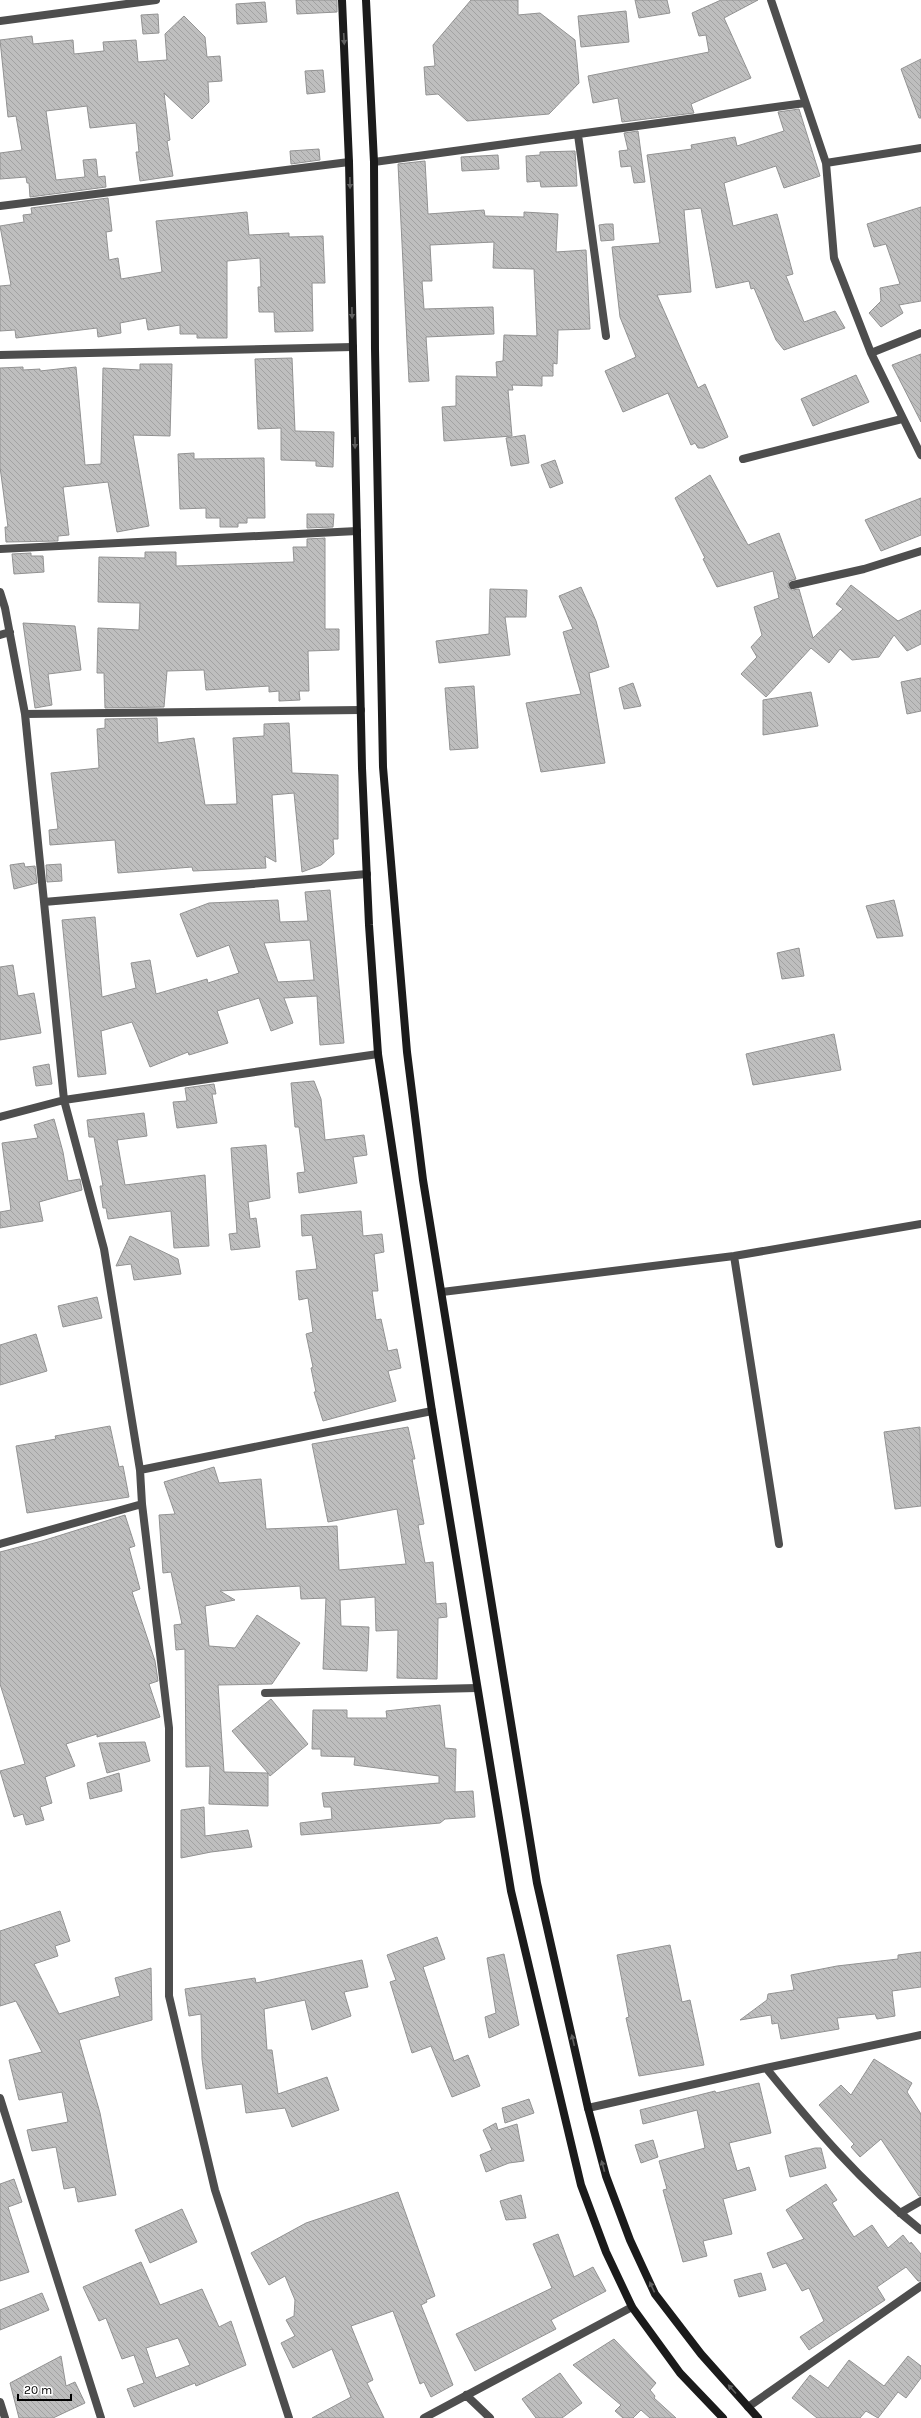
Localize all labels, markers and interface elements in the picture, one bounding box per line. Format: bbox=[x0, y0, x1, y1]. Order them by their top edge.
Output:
one-way arrow bbox=[341, 33, 348, 45]
one-way arrow bbox=[347, 177, 353, 190]
one-way arrow bbox=[349, 307, 356, 319]
one-way arrow bbox=[352, 437, 358, 450]
one-way arrow bbox=[569, 2034, 575, 2046]
one-way arrow bbox=[600, 2160, 606, 2173]
one-way arrow bbox=[649, 2281, 655, 2293]
scale bar bbox=[18, 2376, 71, 2402]
text: 20 m bbox=[24, 2383, 52, 2397]
one-way arrow bbox=[727, 2384, 736, 2394]

